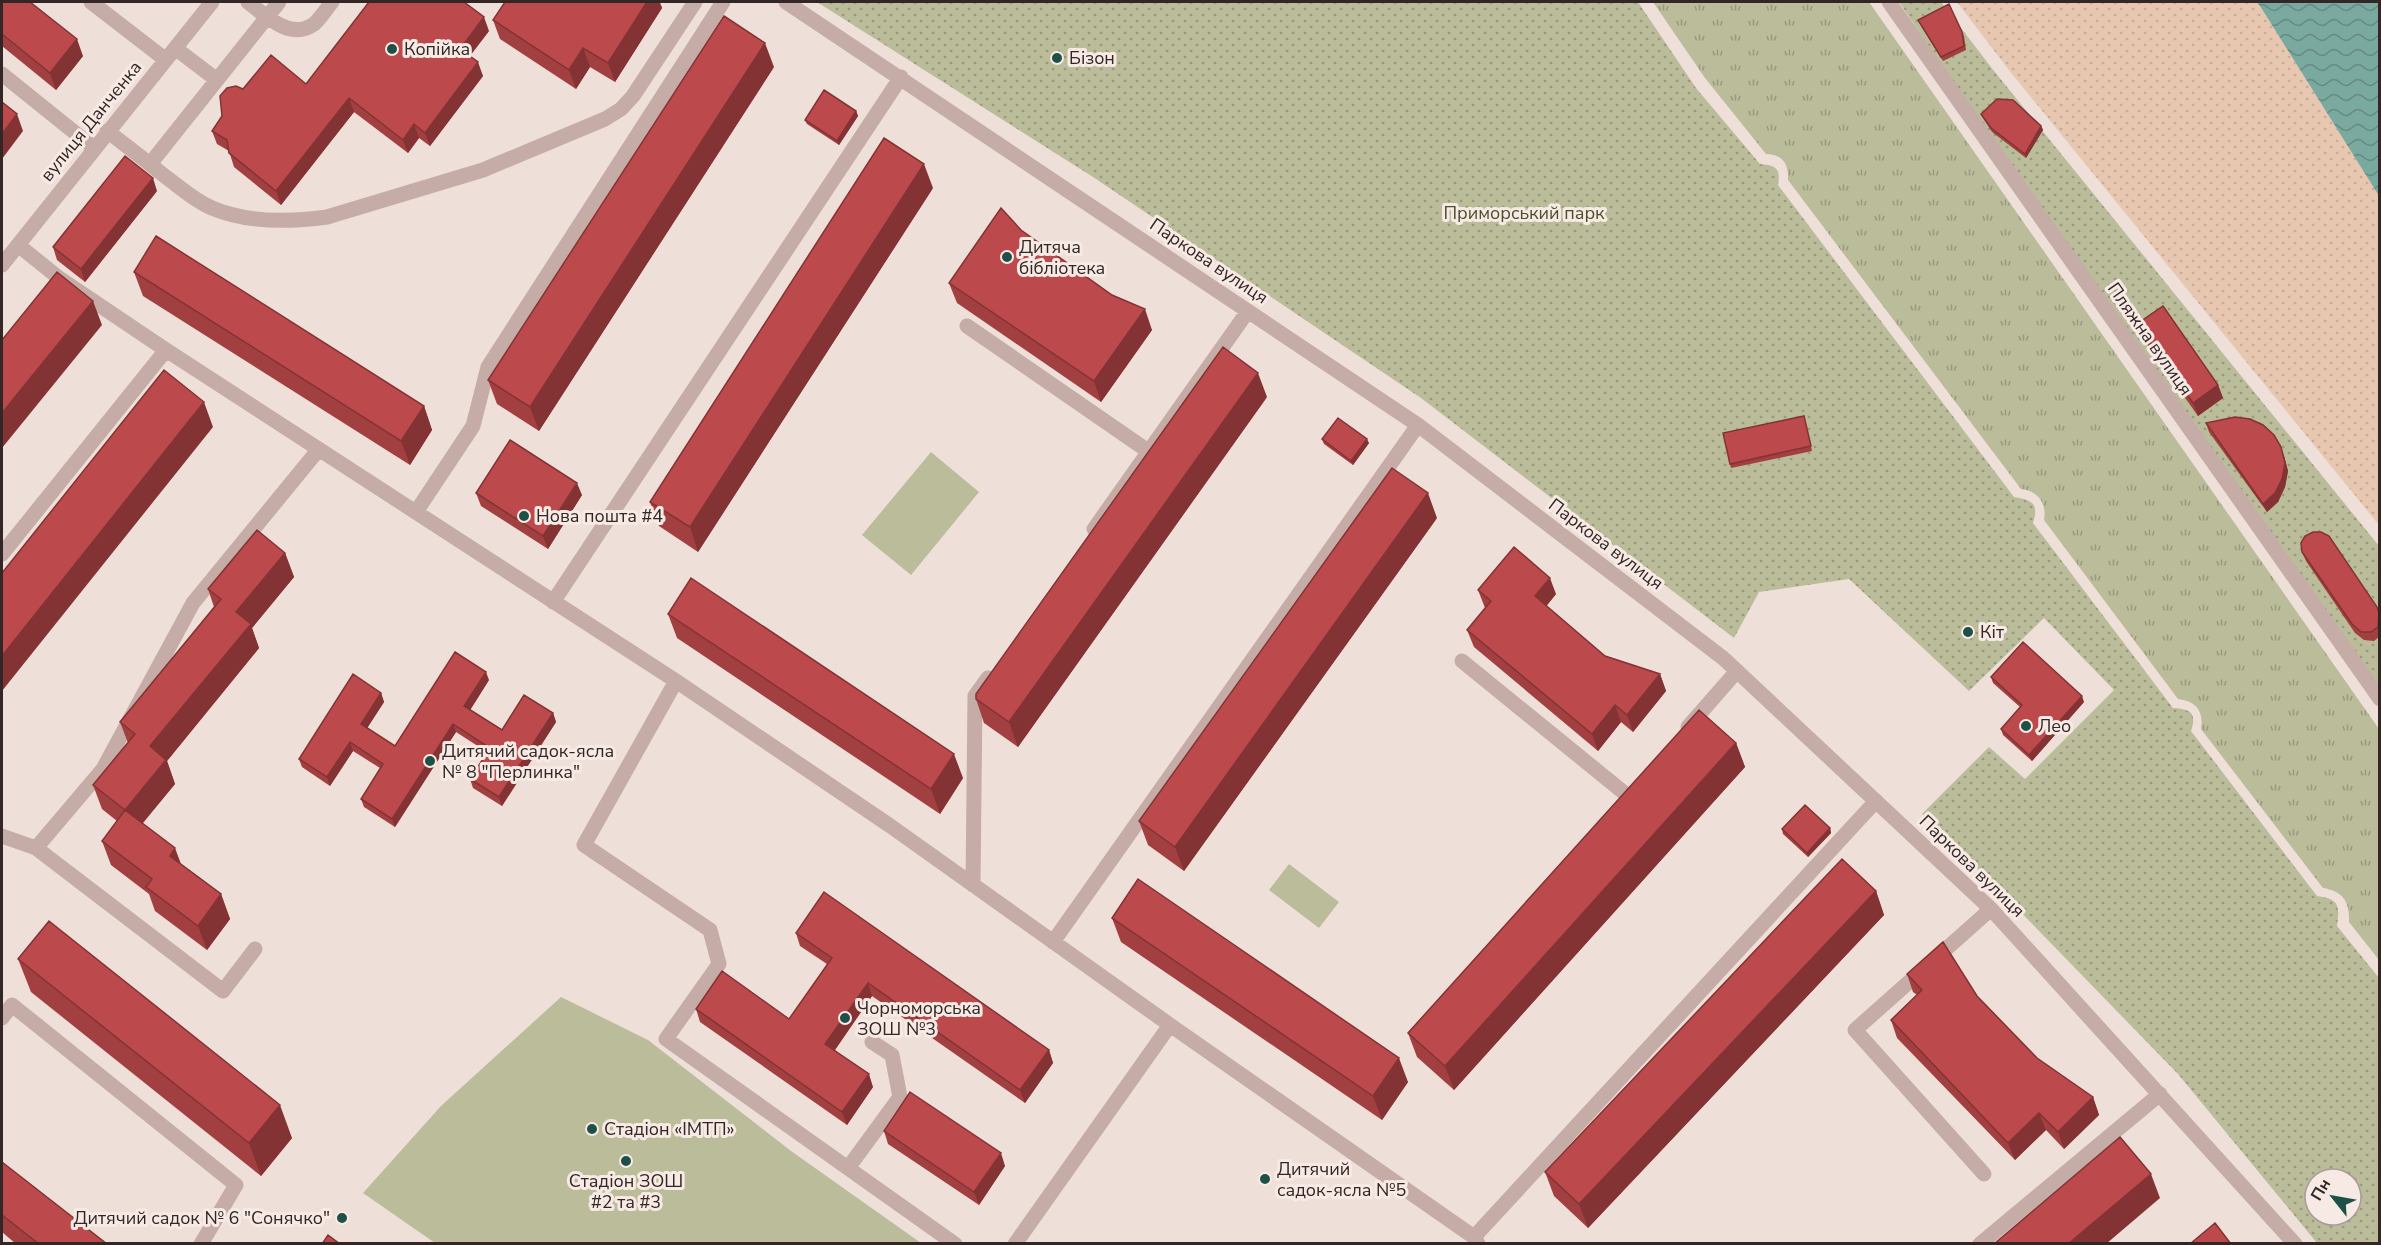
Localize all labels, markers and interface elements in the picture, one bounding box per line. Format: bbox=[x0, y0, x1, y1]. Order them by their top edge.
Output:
place label: Копійка bbox=[404, 37, 470, 61]
marker: Копійка bbox=[385, 42, 399, 56]
place label: Бізон bbox=[1069, 46, 1115, 70]
marker: Бізон bbox=[1050, 51, 1064, 65]
street label: вулиця Данченка bbox=[35, 56, 147, 186]
park label: Приморський парк bbox=[1443, 201, 1605, 225]
street label: Паркова вулиця bbox=[1145, 213, 1273, 309]
place label: Дитяча бібліотека bbox=[1019, 235, 1105, 280]
marker: Дитяча бібліотека bbox=[1000, 250, 1014, 264]
street label: Пляжна вулиця bbox=[2102, 278, 2198, 400]
street label: Паркова вулиця bbox=[1544, 493, 1668, 595]
place label: Нова пошта #4 bbox=[536, 504, 663, 528]
marker: Нова пошта #4 bbox=[517, 509, 531, 523]
place label: Кіт bbox=[1980, 620, 2004, 644]
marker: Кіт bbox=[1961, 625, 1975, 639]
place label: Лео bbox=[2038, 714, 2071, 738]
marker: Лео bbox=[2019, 719, 2033, 733]
place label: Дитячий садок-ясла № 8 "Перлинка" bbox=[442, 739, 614, 784]
marker: Дитячий садок-ясла № 8 "Перлинка" bbox=[423, 754, 437, 768]
street label: Паркова вулиця bbox=[1914, 809, 2030, 923]
place label: Чорноморська ЗОШ №3 bbox=[857, 996, 981, 1041]
marker: Чорноморська ЗОШ №3 bbox=[838, 1011, 852, 1025]
place label: Стадіон «ІМТП» bbox=[604, 1117, 735, 1141]
marker: Стадіон «ІМТП» bbox=[585, 1122, 599, 1136]
marker: Стадіон ЗОШ #2 та #3 bbox=[619, 1154, 633, 1168]
place label: Дитячий садок-ясла №5 bbox=[1277, 1157, 1406, 1202]
north arrow bbox=[2303, 1167, 2363, 1227]
place label: Стадіон ЗОШ #2 та #3 bbox=[569, 1169, 683, 1214]
marker: Дитячий садок-ясла №5 bbox=[1258, 1172, 1272, 1186]
text: Пн bbox=[2306, 1175, 2336, 1205]
place label: Дитячий садок № 6 "Сонячко" bbox=[74, 1206, 330, 1230]
marker: Дитячий садок № 6 "Сонячко" bbox=[335, 1211, 349, 1225]

